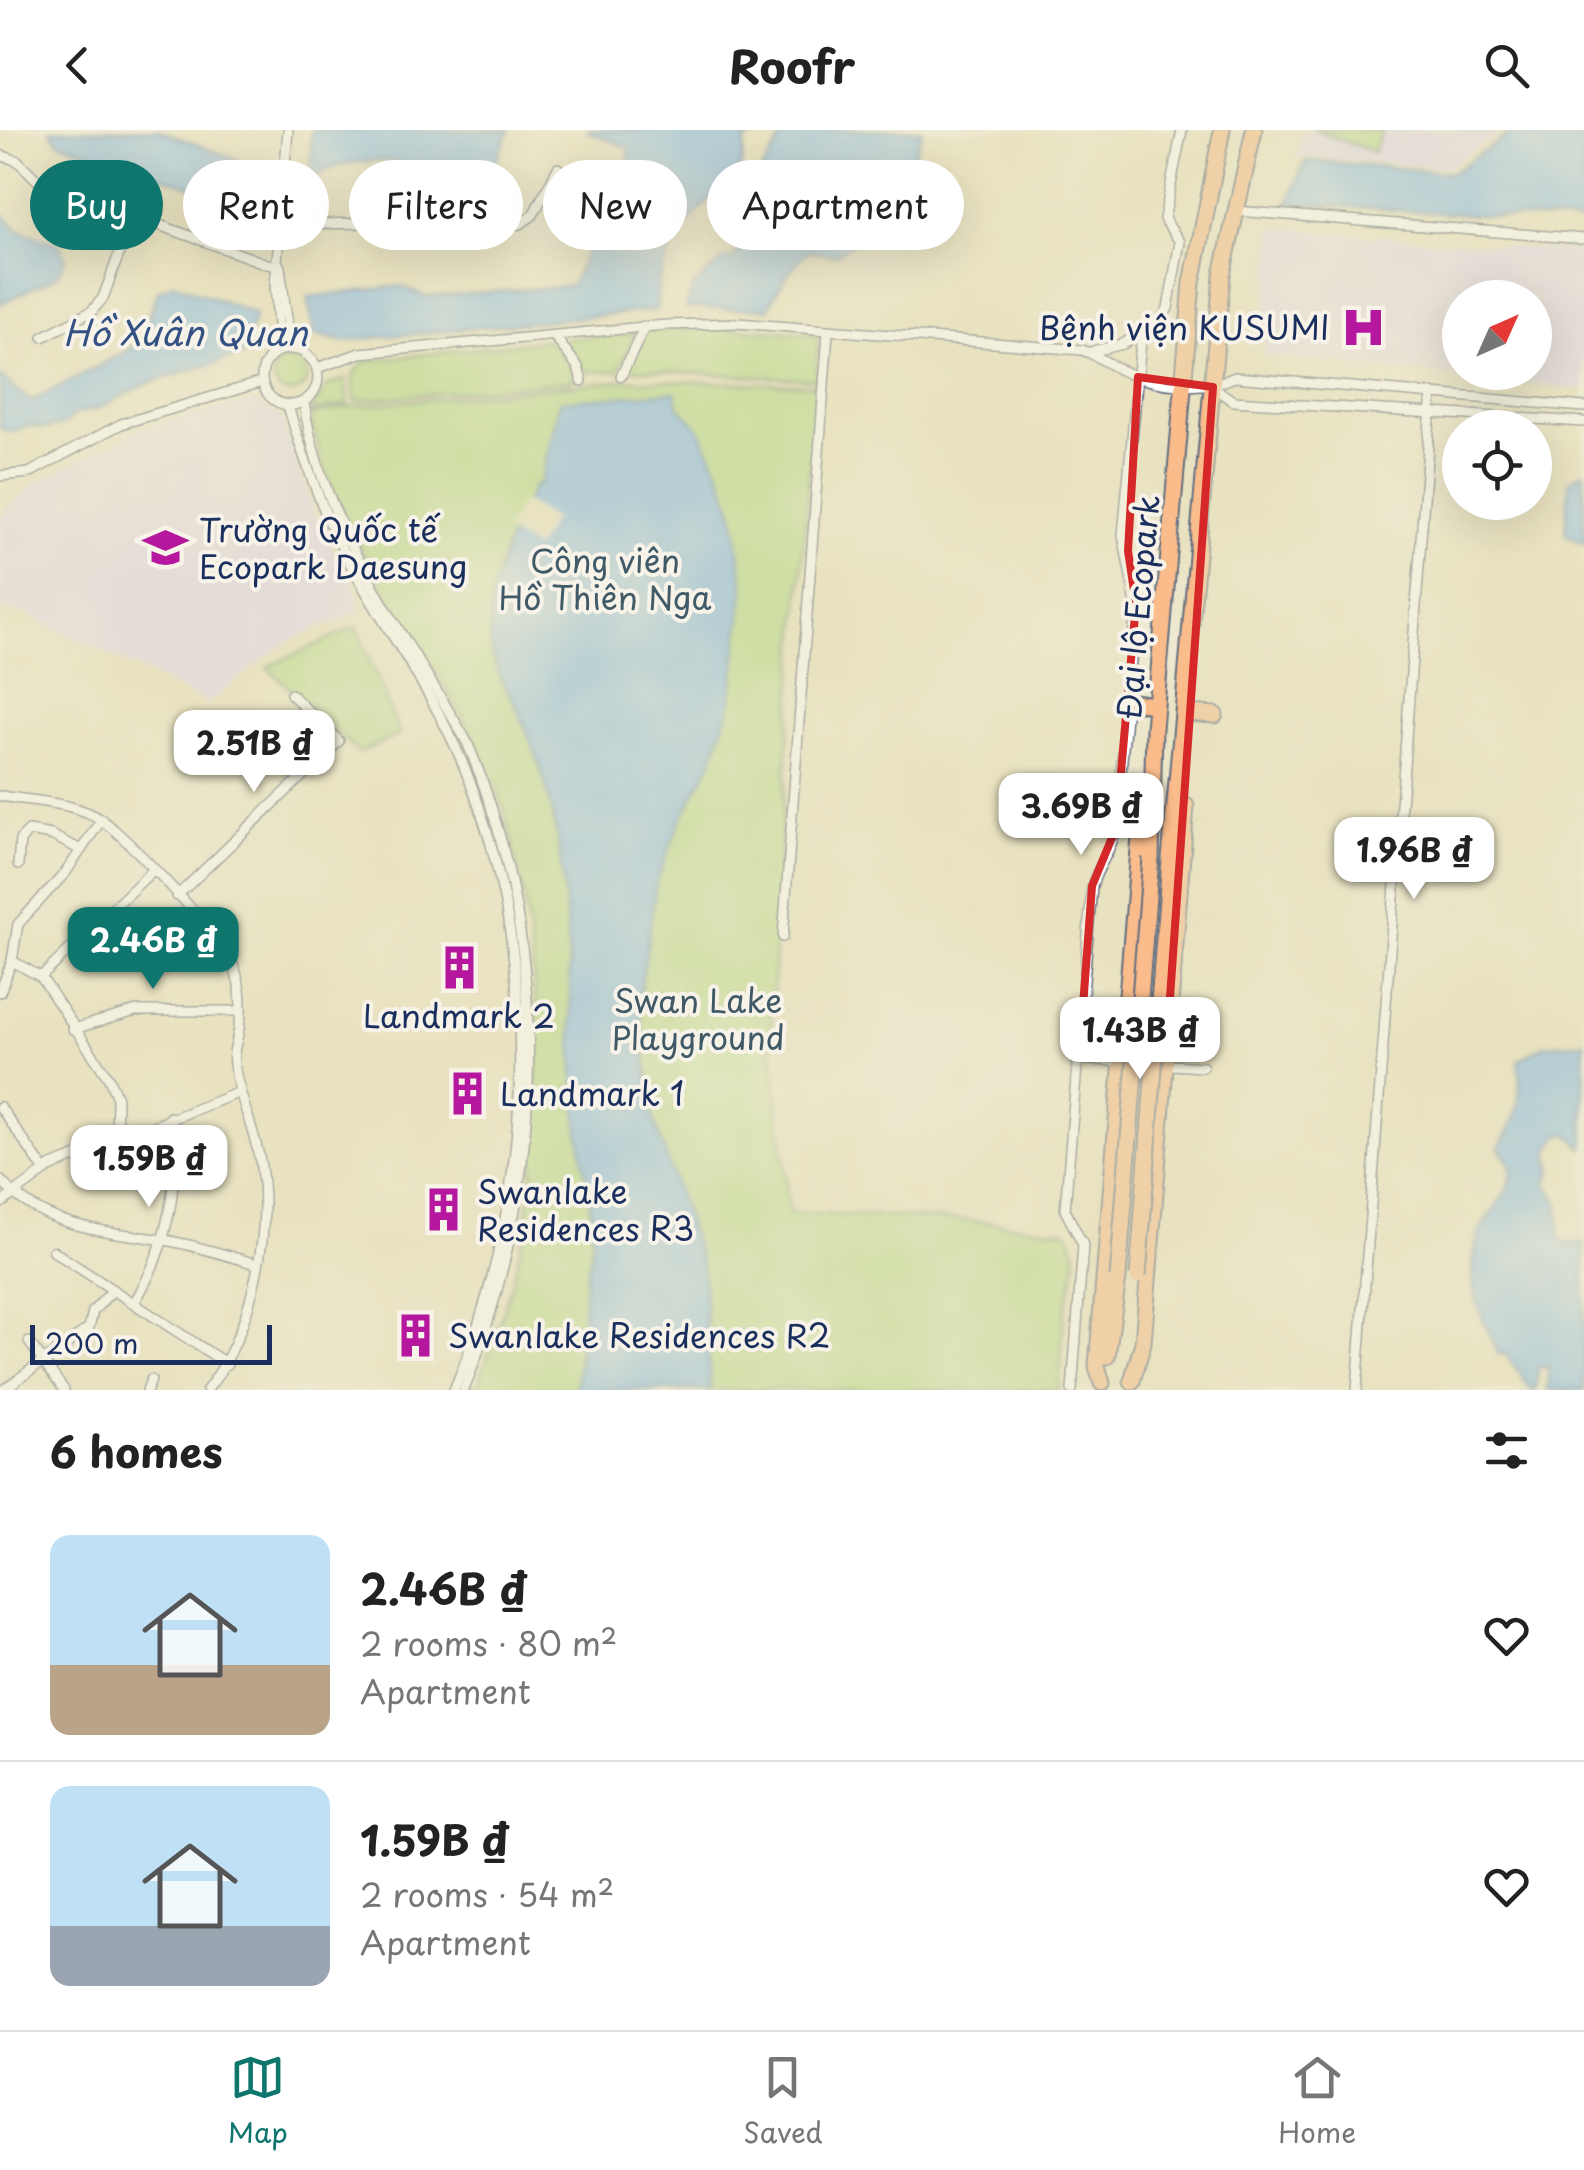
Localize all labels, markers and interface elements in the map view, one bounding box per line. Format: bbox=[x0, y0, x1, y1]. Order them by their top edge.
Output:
text: Roofr bbox=[729, 31, 855, 99]
icon: back bbox=[50, 38, 105, 93]
icon: search bbox=[1479, 38, 1534, 93]
chip: Buy bbox=[30, 160, 163, 250]
chip: Rent bbox=[183, 160, 329, 250]
chip: Filters bbox=[349, 160, 523, 250]
chip: New bbox=[543, 160, 687, 250]
chip: Apartment bbox=[707, 160, 964, 250]
north arrow bbox=[1442, 280, 1552, 390]
map controls bbox=[1442, 280, 1552, 520]
place label: Bệnh viện KUSUMI bbox=[1039, 303, 1330, 351]
hospital icon: Bệnh viện KUSUMI bbox=[1339, 303, 1387, 351]
water label: Hồ Xuân Quan bbox=[63, 305, 310, 358]
button: locate bbox=[1442, 410, 1552, 520]
street label: Đại lộ Ecopark bbox=[1103, 493, 1171, 721]
place label: Trường Quốc tế Ecopark Daesung bbox=[199, 505, 467, 590]
school or university icon: Trường Quốc tế Ecopark Daesung bbox=[142, 523, 190, 571]
park label: Công viên Hồ Thiên Nga bbox=[499, 536, 712, 621]
pin: 2.51B ₫ bbox=[162, 710, 346, 795]
text: 2.51B ₫ bbox=[196, 718, 312, 766]
pin: 3.69B ₫ bbox=[989, 773, 1173, 858]
text: 3.69B ₫ bbox=[1021, 781, 1141, 829]
pin: 1.96B ₫ bbox=[1322, 817, 1506, 902]
text: 1.96B ₫ bbox=[1356, 825, 1472, 873]
pin: 2.46B ₫ bbox=[61, 907, 245, 992]
text: 2.46B ₫ bbox=[90, 915, 216, 963]
building icon: Landmark 2 bbox=[435, 943, 483, 991]
park label: Swan Lake Playground bbox=[611, 976, 785, 1061]
place label: Landmark 2 bbox=[363, 991, 555, 1039]
pin: 1.43B ₫ bbox=[1048, 997, 1232, 1082]
text: 1.43B ₫ bbox=[1082, 1005, 1198, 1053]
building icon: Landmark 1 bbox=[443, 1069, 491, 1117]
place label: Landmark 1 bbox=[500, 1069, 684, 1117]
pin: 1.59B ₫ bbox=[57, 1125, 241, 1210]
text: 1.59B ₫ bbox=[93, 1133, 206, 1181]
place label: Swanlake Residences R3 bbox=[477, 1167, 694, 1252]
building icon: Swanlake Residences R3 bbox=[420, 1185, 468, 1233]
building icon: Swanlake Residences R2 bbox=[391, 1311, 439, 1359]
place label: Swanlake Residences R2 bbox=[448, 1311, 830, 1359]
scale bar bbox=[30, 1320, 272, 1364]
text: 200 m bbox=[45, 1321, 138, 1364]
text: 6 homes bbox=[50, 1419, 223, 1482]
icon: filters bbox=[1479, 1423, 1534, 1478]
text: 2.46B ₫ bbox=[360, 1556, 526, 1619]
icon: home bbox=[130, 1575, 250, 1695]
icon: heart bbox=[1479, 1608, 1534, 1663]
text: 2 rooms · 80 m² bbox=[360, 1619, 617, 1667]
text: Apartment bbox=[360, 1667, 531, 1715]
text: 1.59B ₫ bbox=[360, 1807, 508, 1870]
icon: home bbox=[130, 1826, 250, 1946]
icon: heart bbox=[1479, 1859, 1534, 1914]
text: 2 rooms · 54 m² bbox=[360, 1870, 614, 1918]
text: Apartment bbox=[360, 1918, 531, 1966]
tab: Map bbox=[228, 2050, 288, 2153]
tab: Saved bbox=[743, 2050, 823, 2153]
tab: Home bbox=[1278, 2050, 1356, 2153]

